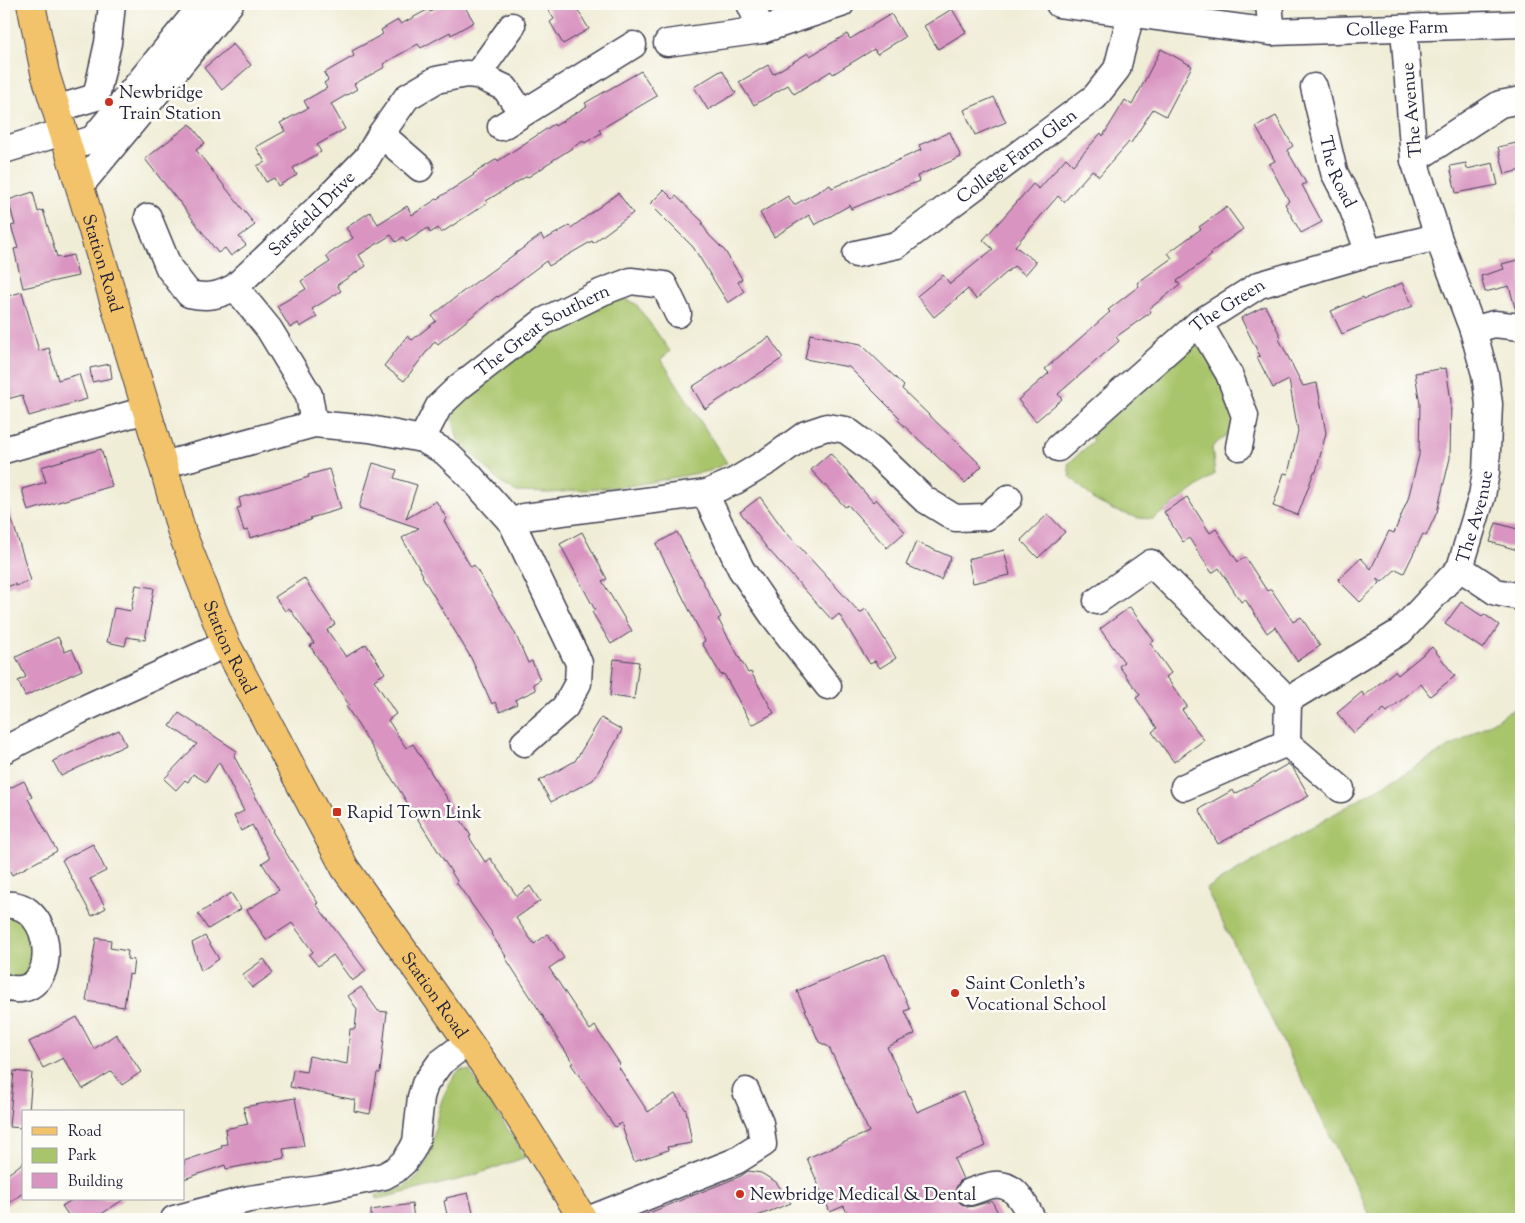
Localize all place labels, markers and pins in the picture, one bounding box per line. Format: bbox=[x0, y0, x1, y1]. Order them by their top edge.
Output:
place label: Newbridge Train Station bbox=[119, 81, 222, 128]
marker: Newbridge Train Station bbox=[103, 96, 115, 108]
place label: Rapid Town Link bbox=[347, 801, 482, 827]
marker: Rapid Town Link bbox=[331, 806, 343, 818]
place label: Saint Conleth's Vocational School bbox=[965, 972, 1106, 1019]
marker: Saint Conleth's Vocational School bbox=[949, 987, 961, 999]
place label: Newbridge Medical & Dental bbox=[750, 1183, 977, 1209]
marker: Newbridge Medical & Dental bbox=[734, 1188, 746, 1200]

